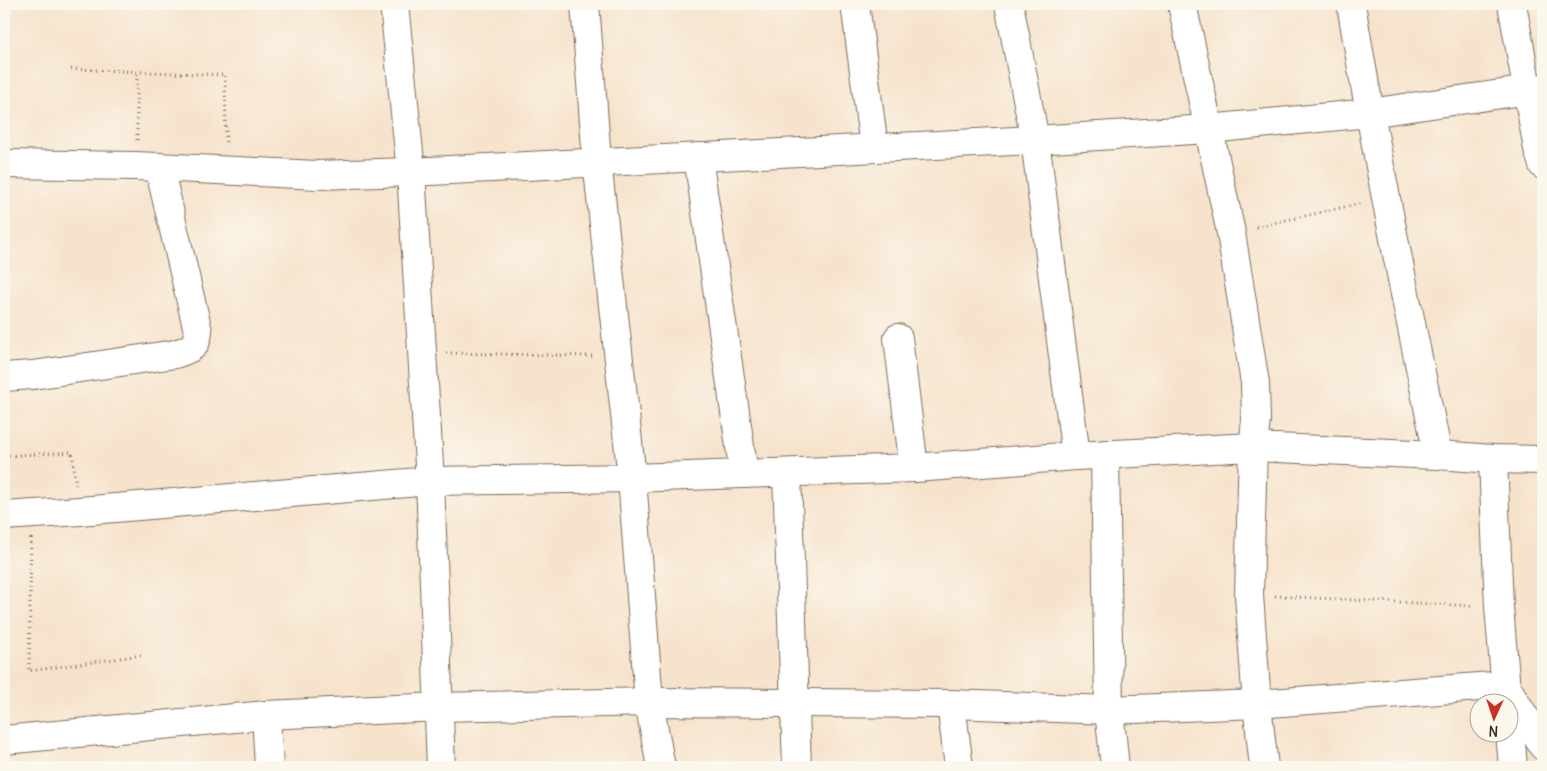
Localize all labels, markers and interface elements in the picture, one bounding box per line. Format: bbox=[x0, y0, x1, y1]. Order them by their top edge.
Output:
north arrow bbox=[1470, 694, 1520, 744]
text: N bbox=[1488, 722, 1499, 740]

